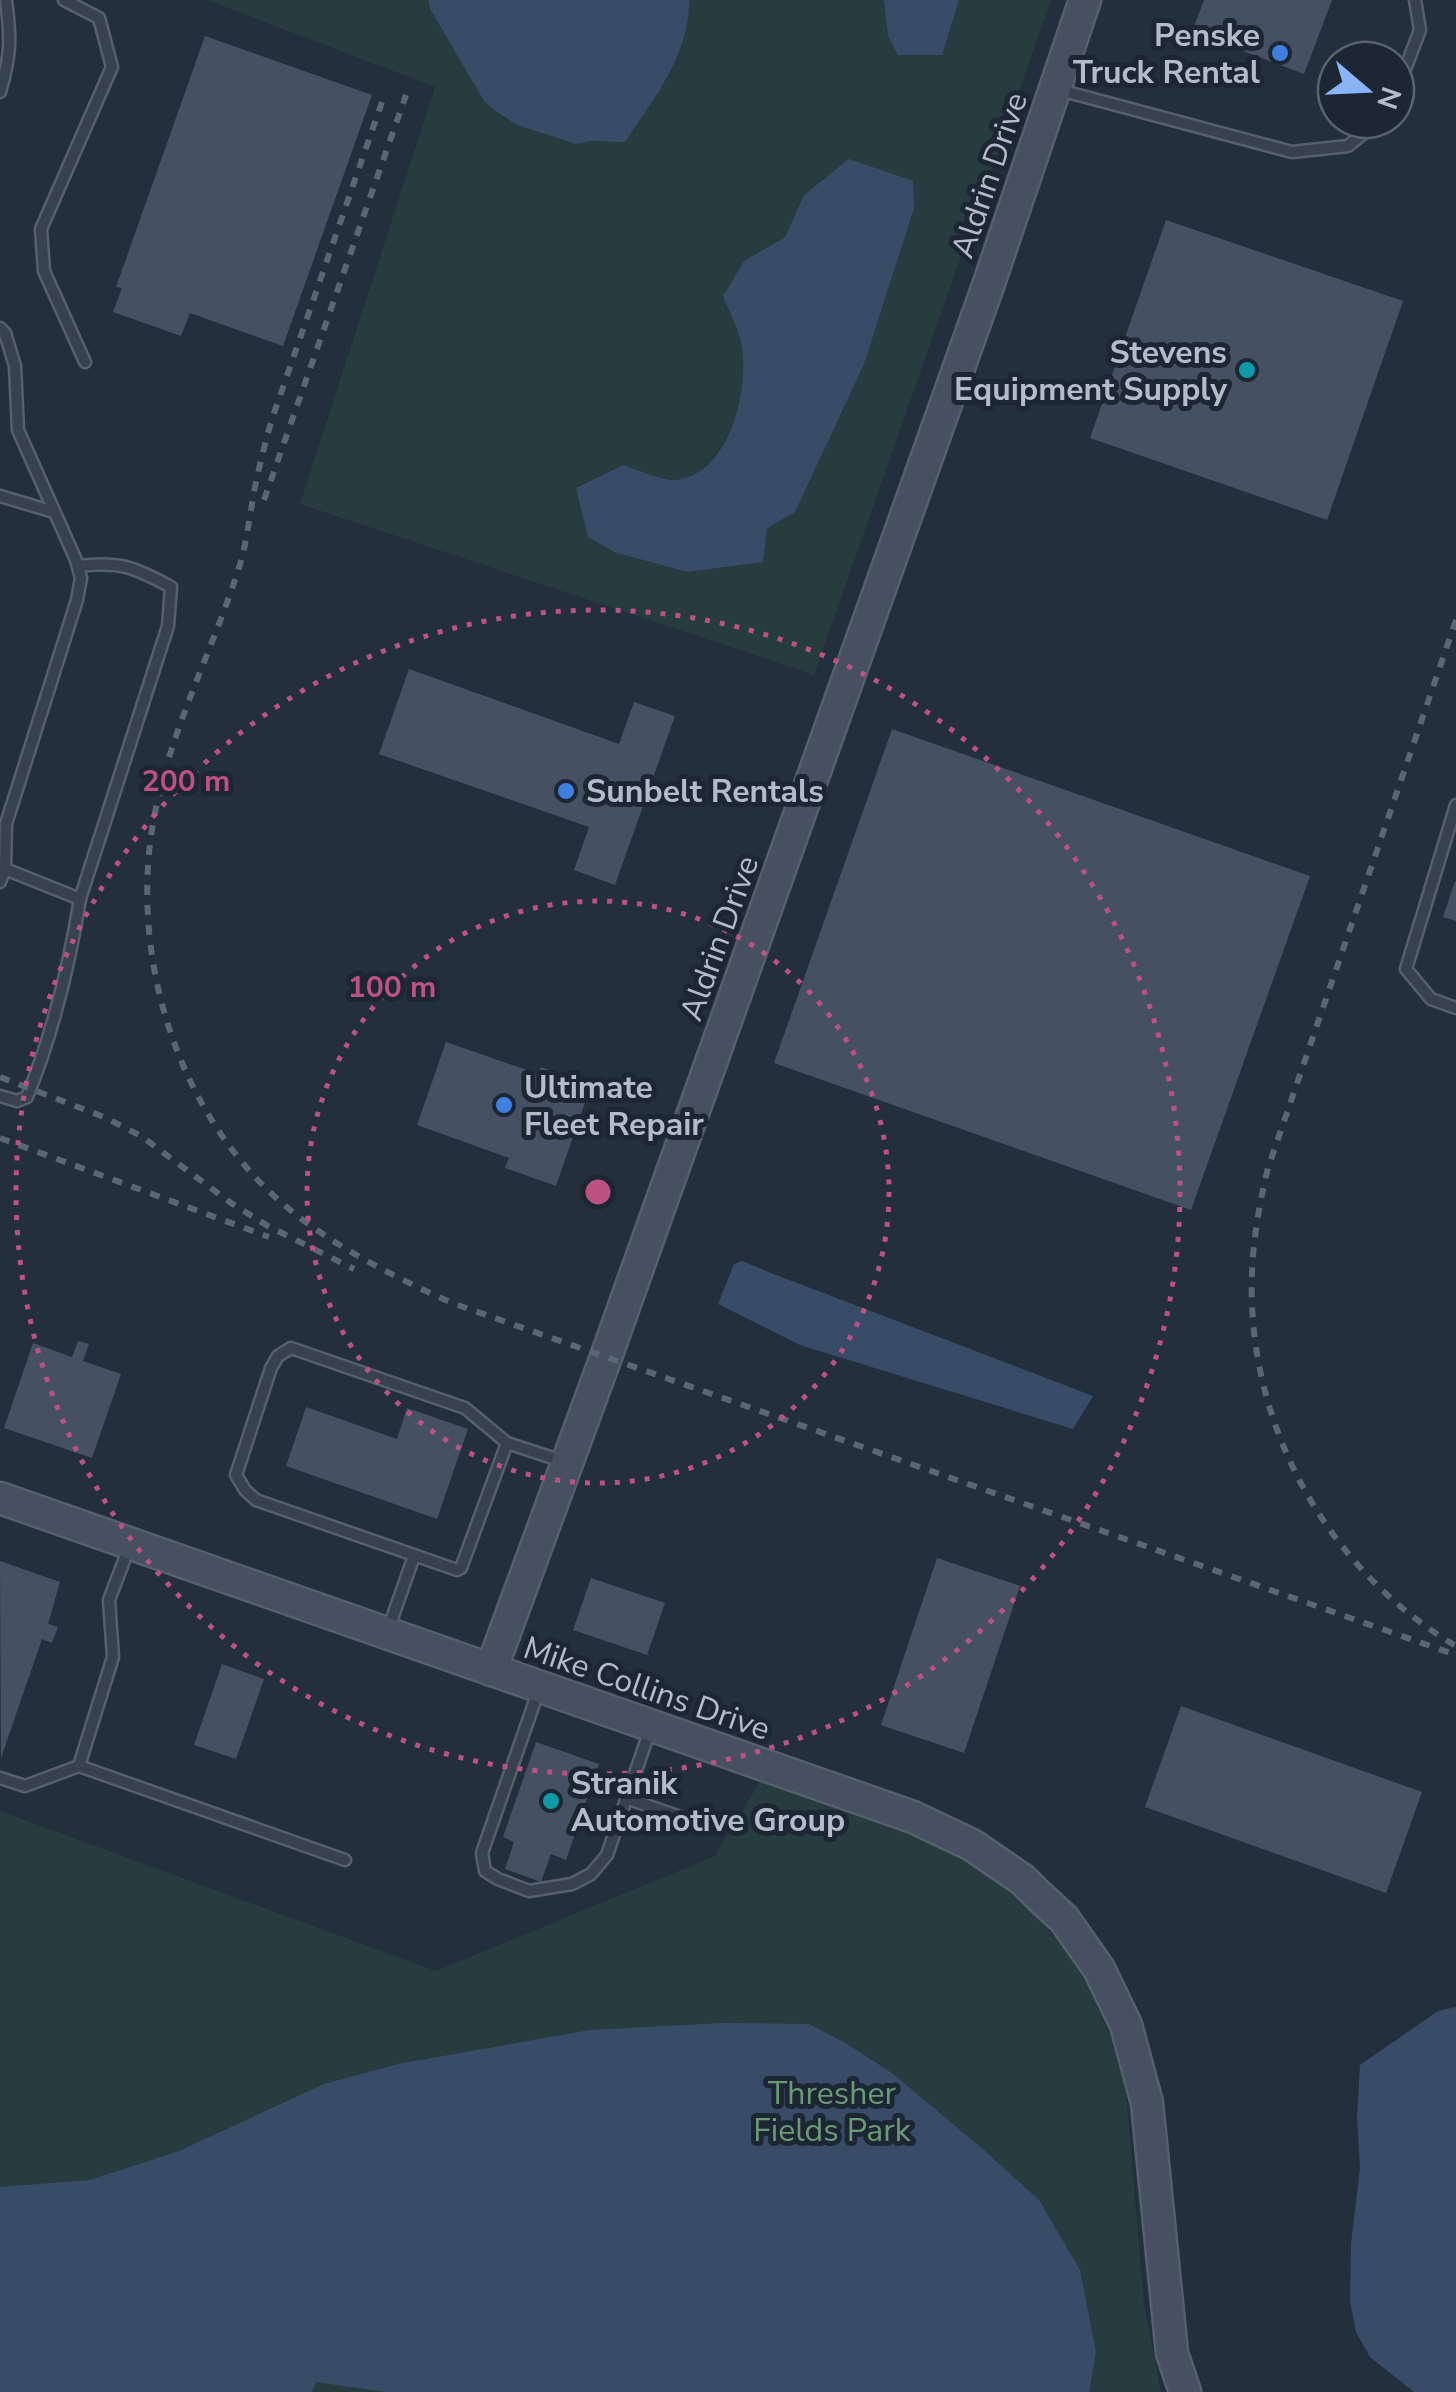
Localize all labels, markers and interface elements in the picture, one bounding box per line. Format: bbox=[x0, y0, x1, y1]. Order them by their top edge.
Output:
place label: Penske Truck Rental bbox=[1073, 14, 1260, 94]
north arrow bbox=[1316, 40, 1416, 140]
marker: Penske Truck Rental bbox=[1269, 42, 1291, 64]
text: N bbox=[1367, 82, 1410, 114]
street label: Aldrin Drive bbox=[941, 87, 1038, 264]
place label: Stevens Equipment Supply bbox=[954, 331, 1228, 411]
marker: Stevens Equipment Supply bbox=[1236, 359, 1258, 381]
text: 200 m bbox=[142, 761, 230, 802]
place label: Sunbelt Rentals bbox=[586, 770, 824, 813]
marker: Sunbelt Rentals bbox=[555, 780, 577, 802]
street label: Aldrin Drive bbox=[670, 850, 769, 1027]
text: 100 m bbox=[348, 967, 436, 1008]
place label: Ultimate Fleet Repair bbox=[524, 1066, 704, 1146]
marker: Ultimate Fleet Repair bbox=[493, 1094, 515, 1116]
centre of rings bbox=[580, 1174, 616, 1210]
street label: Mike Collins Drive bbox=[518, 1626, 776, 1751]
place label: Stranik Automotive Group bbox=[571, 1762, 845, 1842]
marker: Stranik Automotive Group bbox=[540, 1790, 562, 1812]
park label: Thresher Fields Park bbox=[753, 2072, 912, 2152]

